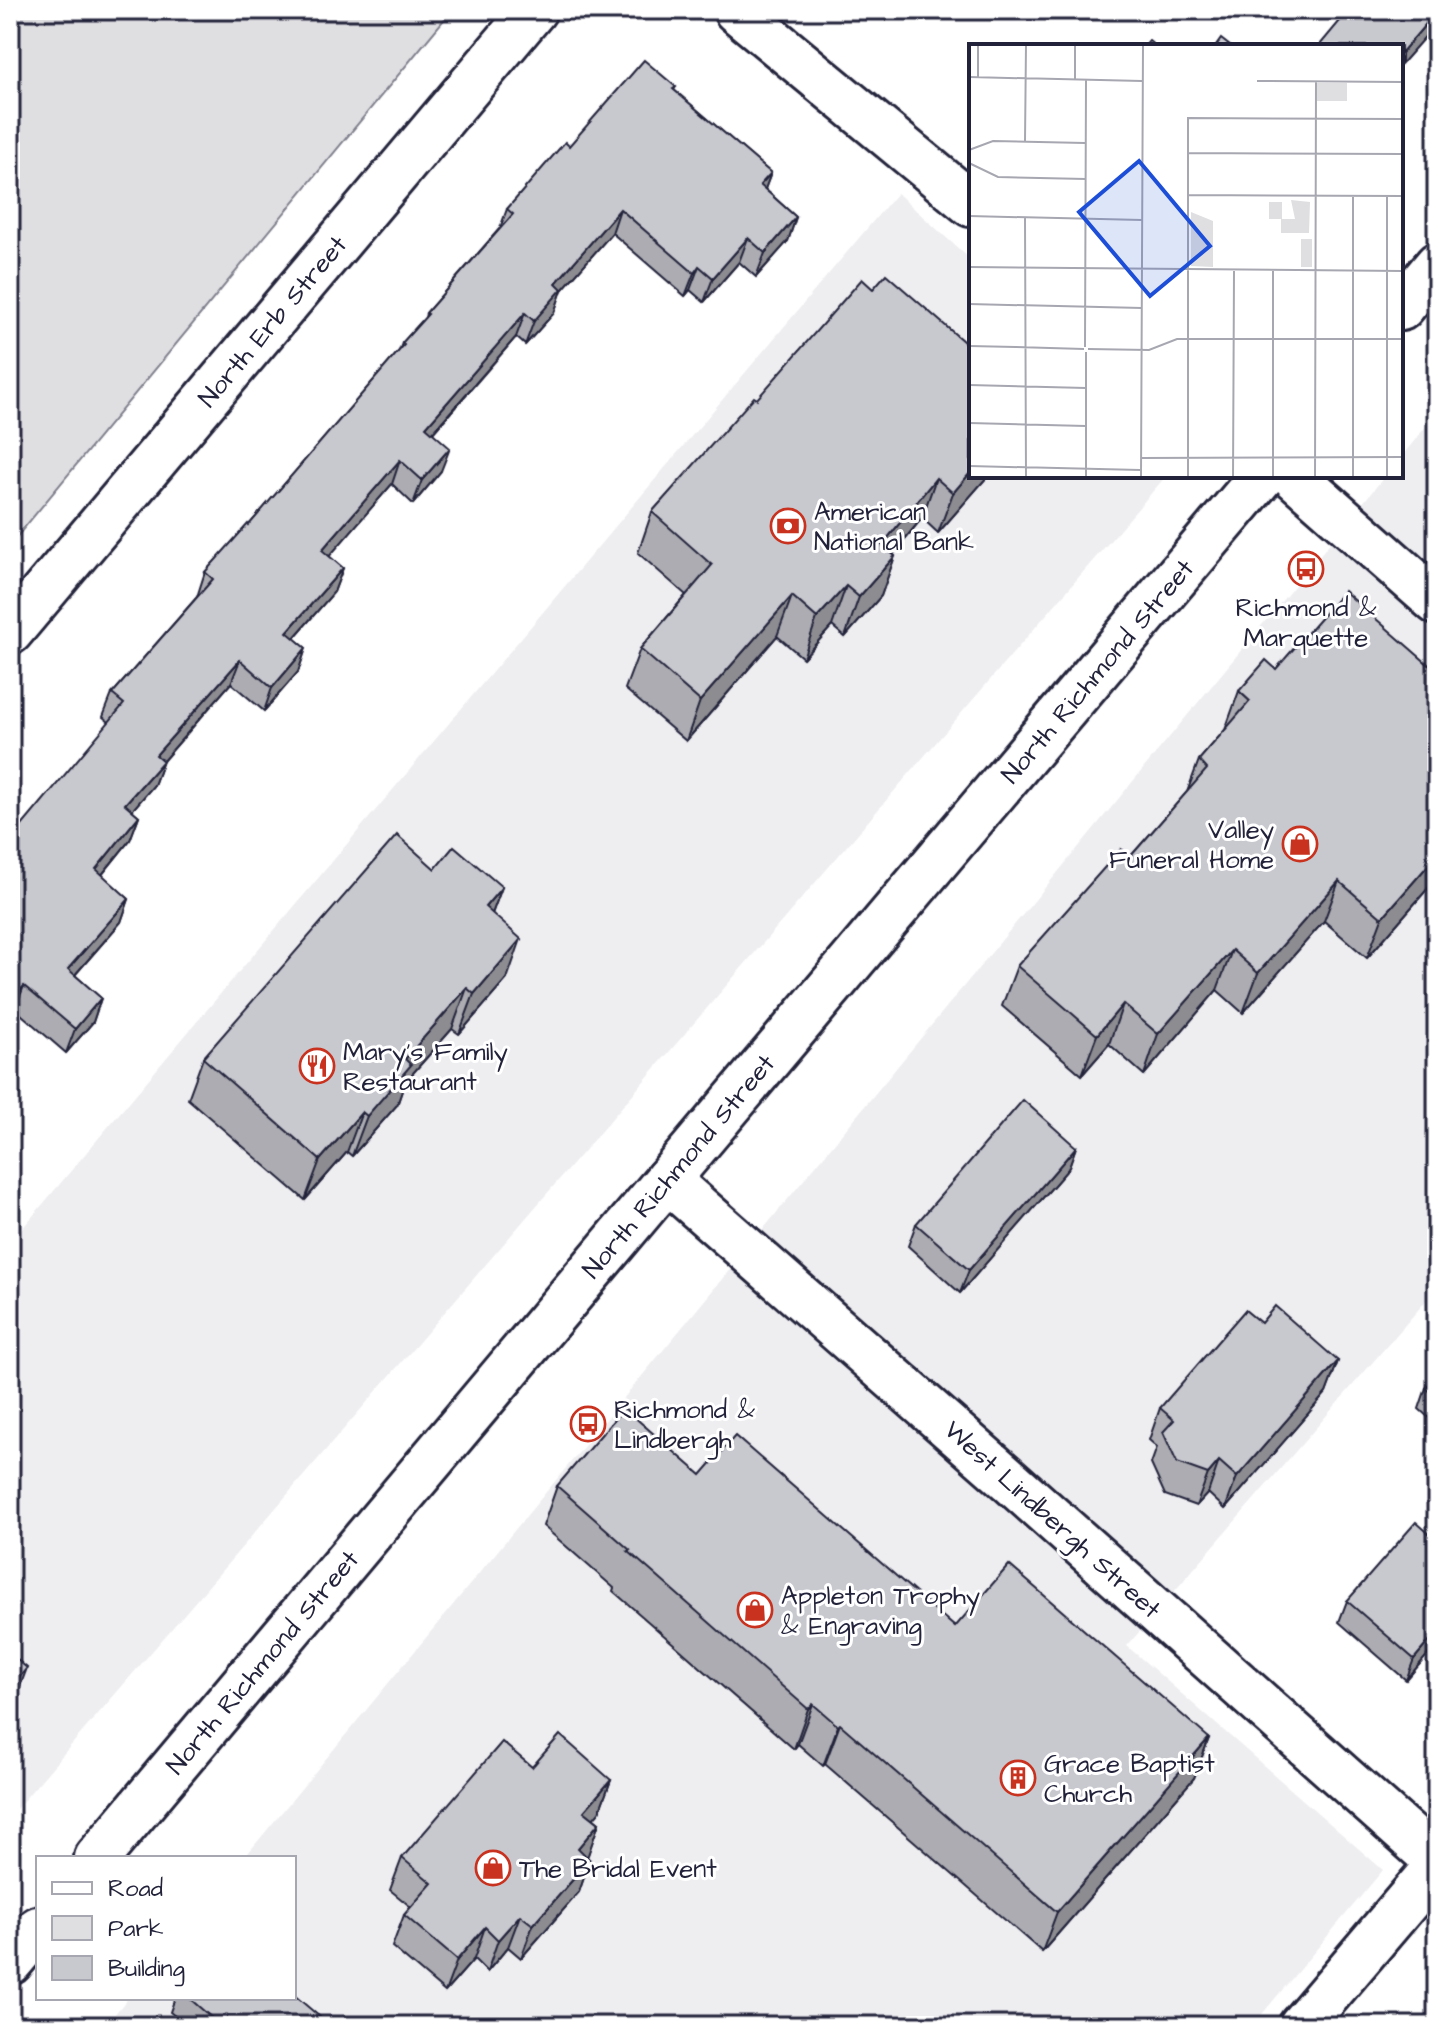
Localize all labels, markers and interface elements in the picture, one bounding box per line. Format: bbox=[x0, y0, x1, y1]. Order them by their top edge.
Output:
inset map bbox=[969, 44, 1403, 478]
street label: North Erb Street bbox=[190, 228, 356, 415]
place label: American National Bank bbox=[814, 494, 974, 560]
bank icon: American National Bank bbox=[769, 507, 807, 545]
bus stop icon: Richmond & Marquette bbox=[1287, 550, 1325, 588]
street label: North Richmond Street bbox=[993, 551, 1203, 791]
place label: Richmond & Marquette bbox=[1236, 590, 1377, 656]
place label: Valley Funeral Home bbox=[1109, 812, 1274, 878]
shop icon: Valley Funeral Home bbox=[1281, 825, 1319, 863]
place label: Mary's Family Restaurant bbox=[343, 1034, 508, 1100]
street label: North Richmond Street bbox=[574, 1046, 784, 1286]
restaurant icon: Mary's Family Restaurant bbox=[298, 1047, 336, 1085]
place label: Richmond & Lindbergh bbox=[614, 1392, 755, 1460]
bus stop icon: Richmond & Lindbergh bbox=[569, 1405, 607, 1443]
street label: West Lindbergh Street bbox=[935, 1412, 1169, 1629]
street label: North Richmond Street bbox=[158, 1542, 368, 1782]
place label: Appleton Trophy & Engraving bbox=[781, 1578, 980, 1646]
shop icon: Appleton Trophy & Engraving bbox=[736, 1591, 774, 1629]
place label: Grace Baptist Church bbox=[1044, 1746, 1215, 1812]
building icon: Grace Baptist Church bbox=[999, 1759, 1037, 1797]
shop icon: The Bridal Event bbox=[474, 1849, 512, 1887]
place label: The Bridal Event bbox=[519, 1851, 717, 1887]
legend bbox=[36, 1856, 296, 2000]
text: Road bbox=[108, 1872, 163, 1906]
text: Park bbox=[108, 1912, 164, 1946]
text: Building bbox=[108, 1952, 185, 1987]

